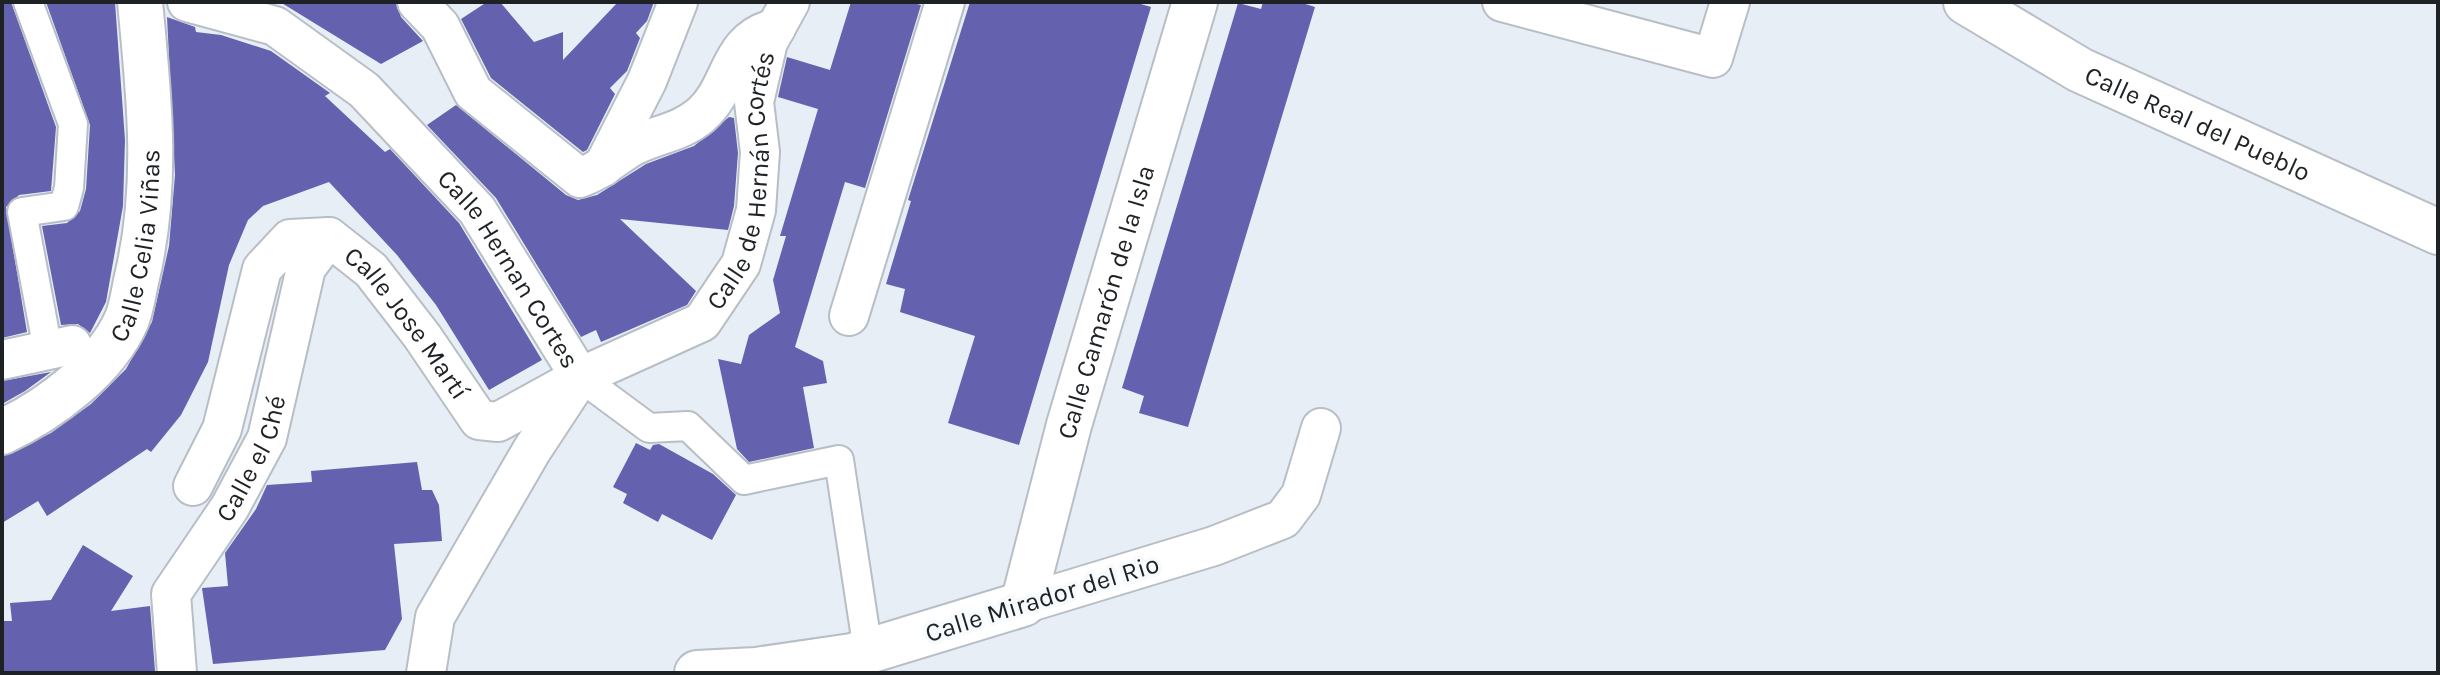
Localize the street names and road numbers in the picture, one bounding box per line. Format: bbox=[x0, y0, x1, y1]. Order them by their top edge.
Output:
street label: Calle de Hernán Cortés bbox=[700, 48, 781, 316]
street label: Calle Real del Pueblo bbox=[2080, 59, 2315, 188]
street label: Calle Celia Viñas bbox=[103, 149, 166, 348]
street label: Calle Camarón de la Isla bbox=[1051, 162, 1162, 442]
street label: Calle Hernan Cortes bbox=[431, 163, 586, 374]
street label: Calle Jose Martí bbox=[338, 240, 476, 406]
street label: Calle el Ché bbox=[209, 392, 292, 528]
street label: Calle Mirador del Rio bbox=[921, 548, 1163, 649]

